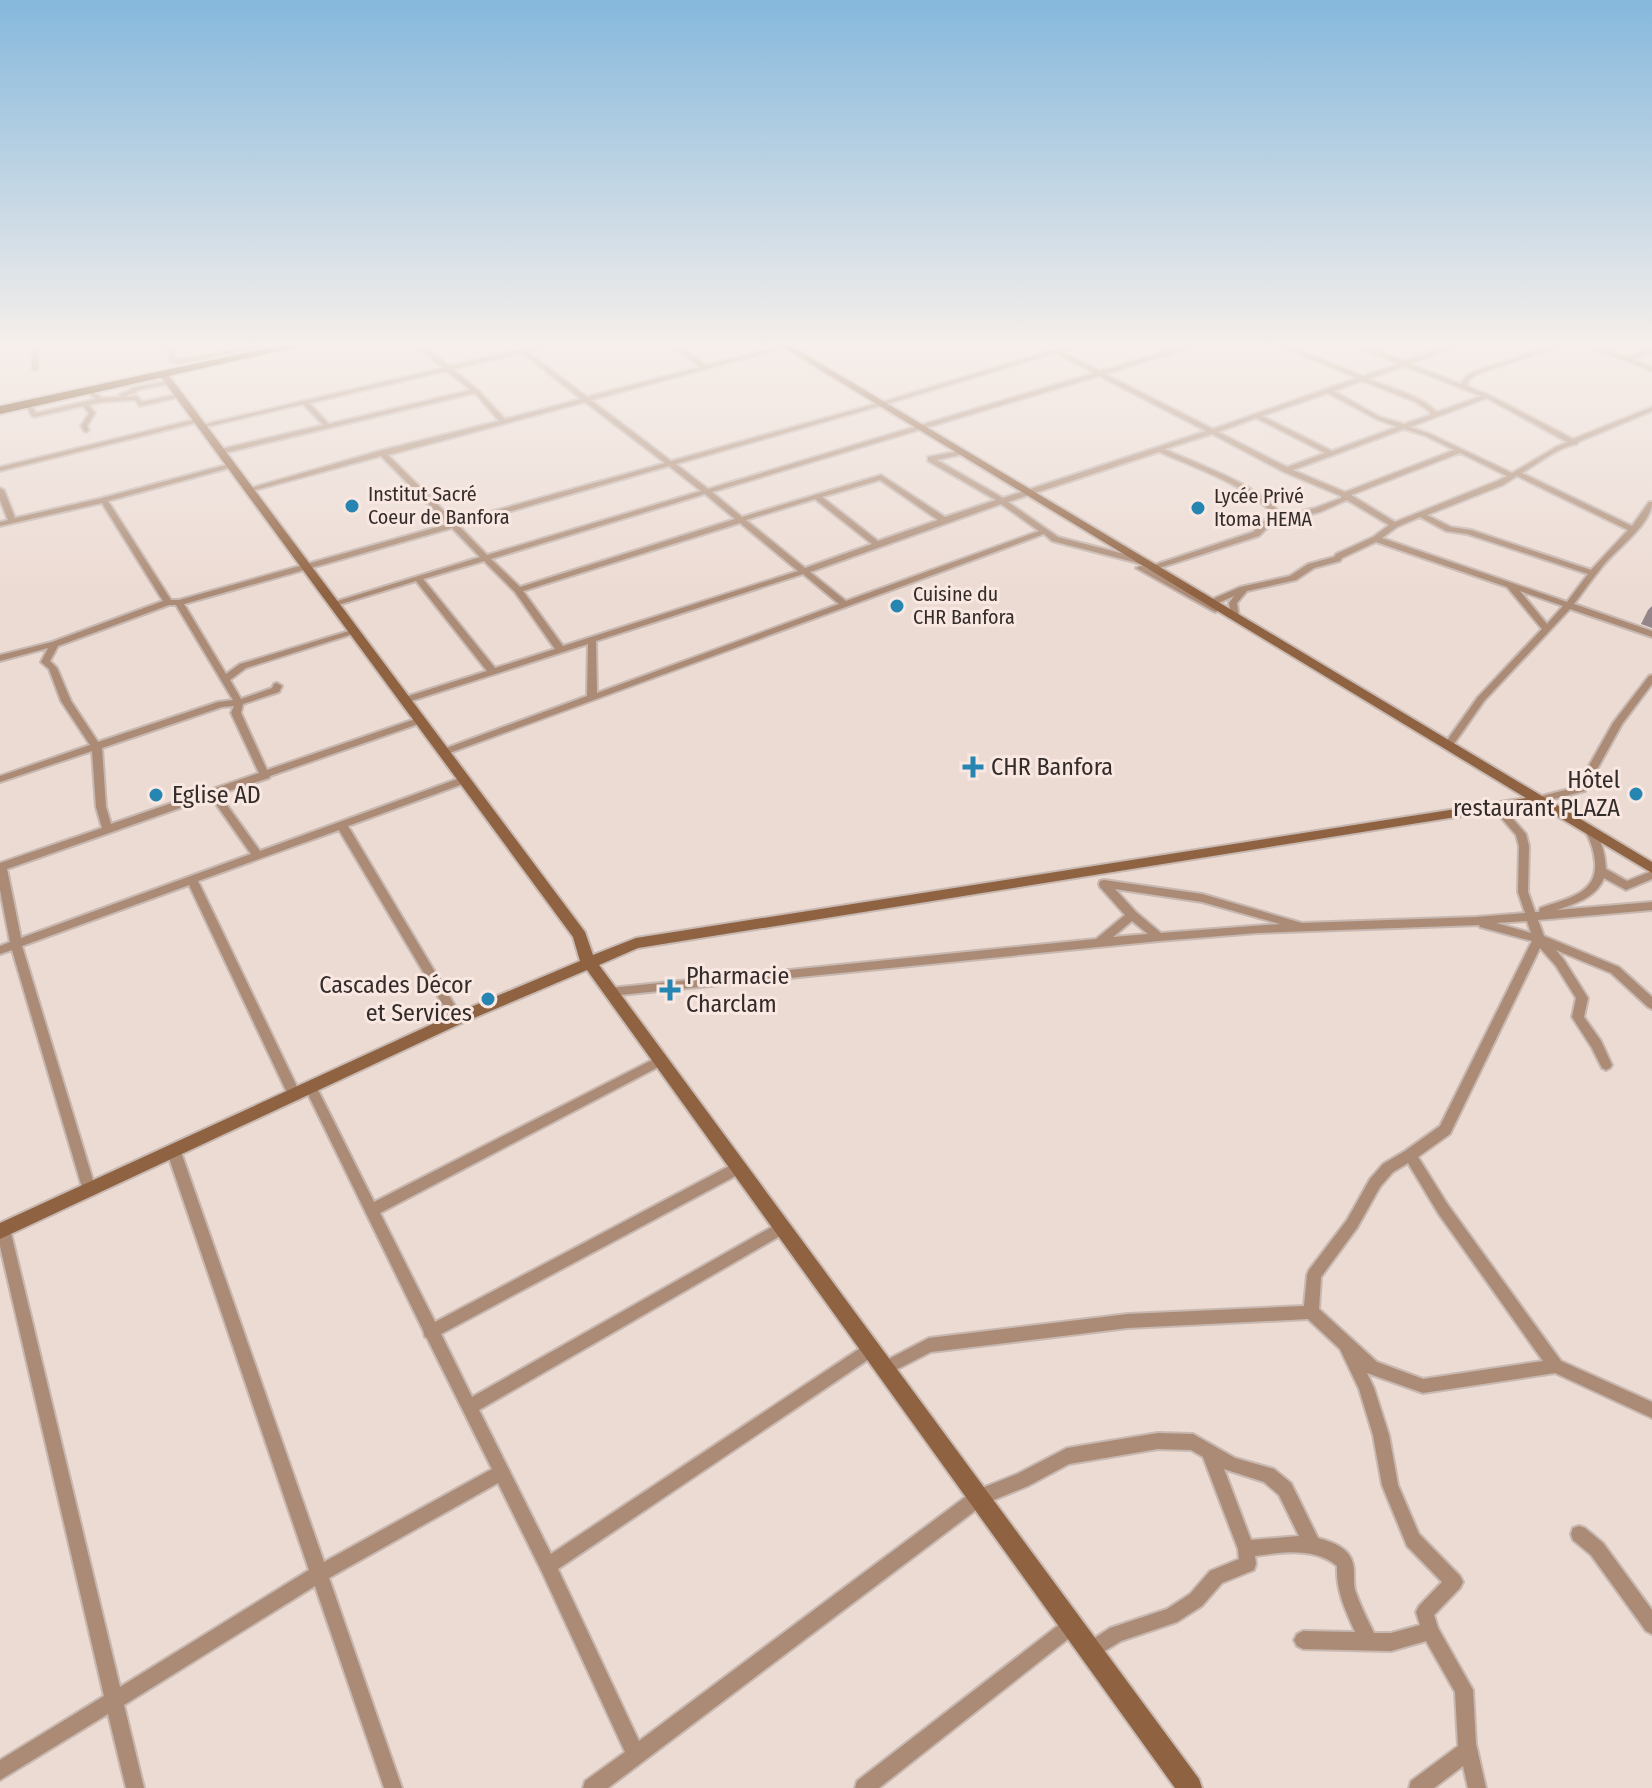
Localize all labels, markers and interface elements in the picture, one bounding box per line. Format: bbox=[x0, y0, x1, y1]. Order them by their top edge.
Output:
place label: Institut Sacré Coeur de Banfora bbox=[368, 482, 509, 529]
place label: Lycée Privé Itoma HEMA bbox=[1214, 484, 1313, 531]
marker: Institut Sacré Coeur de Banfora bbox=[343, 497, 361, 515]
marker: Lycée Privé Itoma HEMA bbox=[1189, 499, 1207, 517]
place label: Cuisine du CHR Banfora bbox=[913, 582, 1015, 629]
marker: Cuisine du CHR Banfora bbox=[888, 597, 906, 615]
place label: CHR Banfora bbox=[991, 753, 1113, 781]
marker: CHR Banfora bbox=[962, 756, 984, 778]
place label: Hôtel restaurant PLAZA bbox=[1453, 766, 1620, 822]
place label: Eglise AD bbox=[172, 781, 261, 809]
marker: Hôtel restaurant PLAZA bbox=[1627, 785, 1645, 803]
marker: Eglise AD bbox=[147, 786, 165, 804]
place label: Pharmacie Charclam bbox=[686, 962, 789, 1018]
place label: Cascades Décor et Services bbox=[319, 971, 473, 1027]
marker: Pharmacie Charclam bbox=[661, 981, 679, 999]
marker: Cascades Décor et Services bbox=[479, 990, 497, 1008]

